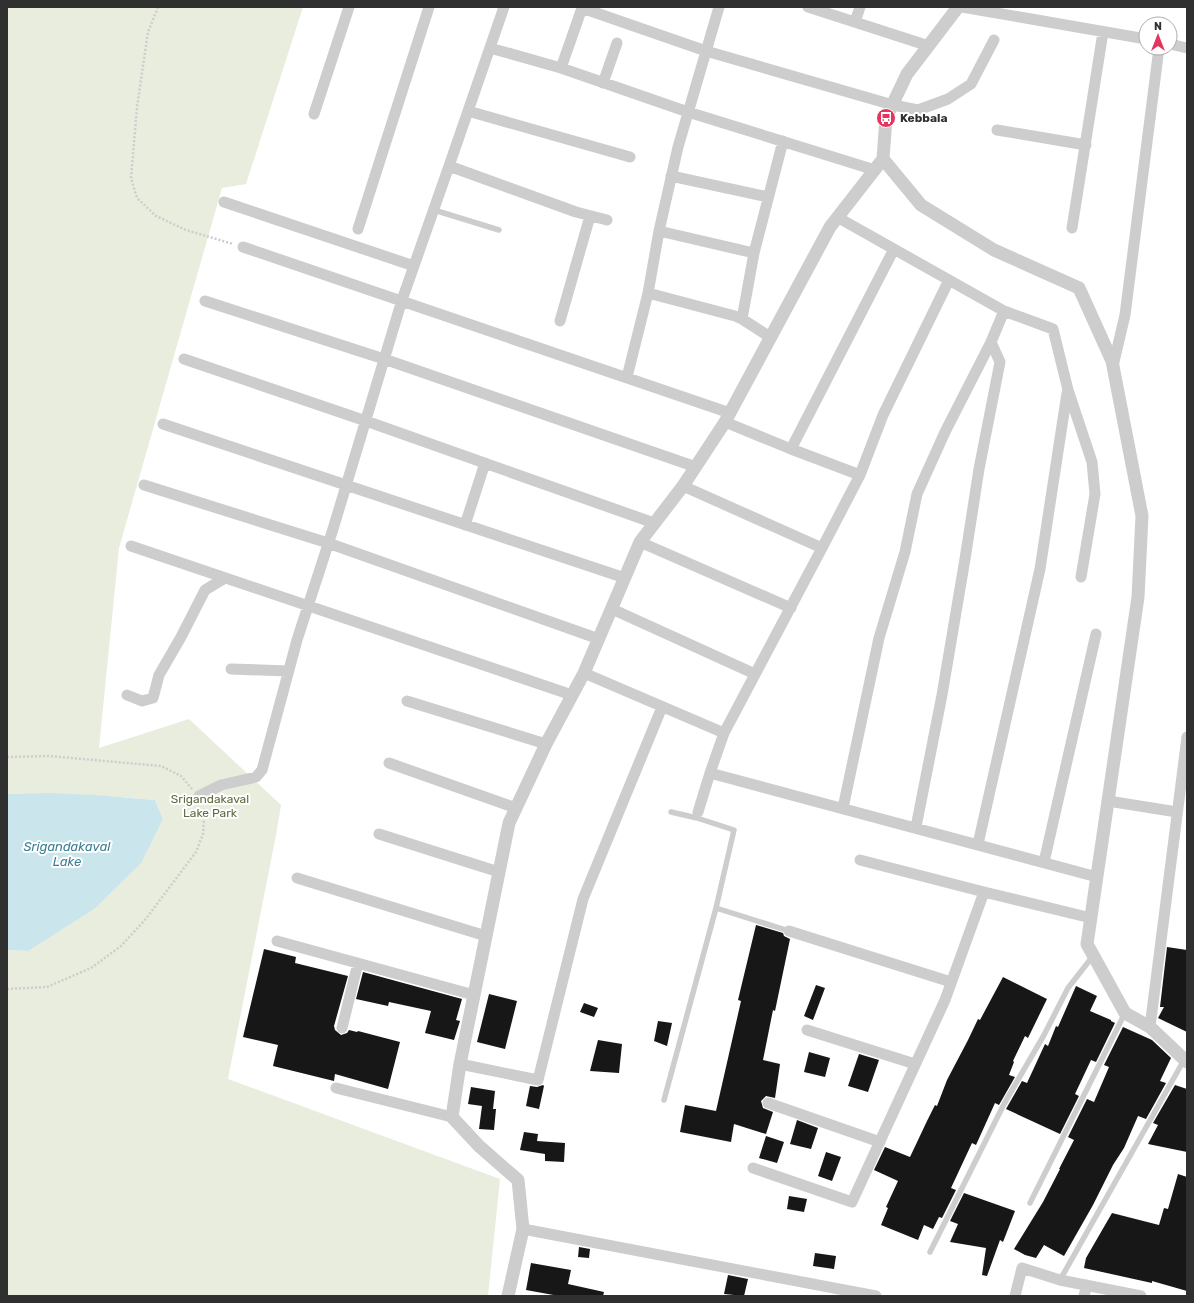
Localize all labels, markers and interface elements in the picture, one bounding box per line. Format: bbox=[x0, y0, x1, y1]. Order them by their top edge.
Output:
north arrow bbox=[1138, 16, 1178, 56]
text: N bbox=[1154, 20, 1162, 33]
bus stop icon: Kebbala bbox=[875, 107, 897, 129]
place label: Kebbala bbox=[900, 111, 947, 125]
park label: Srigandakaval Lake Park bbox=[171, 792, 249, 820]
water label: Srigandakaval Lake bbox=[23, 839, 111, 869]

